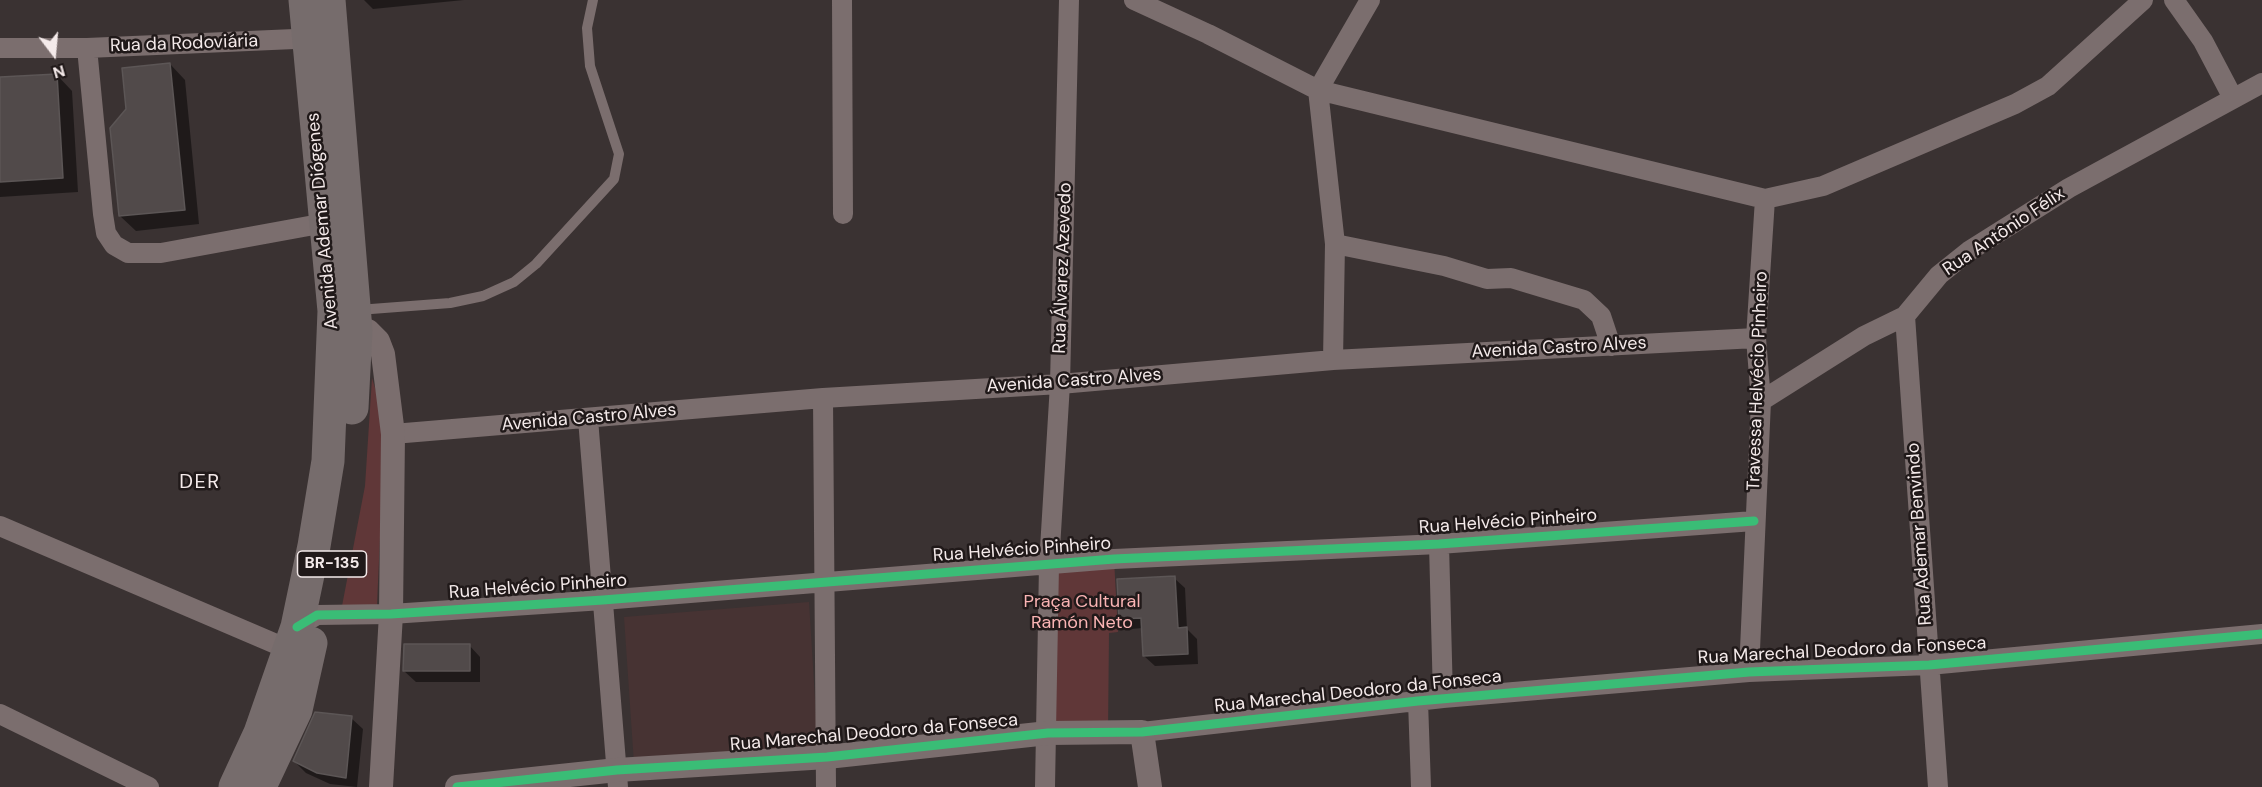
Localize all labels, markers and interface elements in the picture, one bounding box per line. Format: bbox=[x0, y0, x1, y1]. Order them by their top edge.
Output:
north arrow bbox=[24, 24, 84, 84]
street label: Rua da Rodoviária bbox=[110, 31, 258, 57]
text: N bbox=[51, 60, 68, 83]
street label: Avenida Ademar Diógenes bbox=[303, 112, 343, 330]
street label: Rua Álvarez Azevedo bbox=[1049, 182, 1077, 354]
street label: Rua Antônio Félix bbox=[1939, 183, 2069, 281]
street label: Travessa Helvécio Pinheiro bbox=[1743, 271, 1773, 491]
street label: Avenida Castro Alves bbox=[1471, 333, 1647, 363]
street label: Avenida Castro Alves bbox=[986, 364, 1162, 398]
street label: Avenida Castro Alves bbox=[501, 400, 677, 436]
street label: Rua Ademar Benvindo bbox=[1903, 442, 1937, 626]
district label: DER bbox=[179, 471, 221, 495]
street label: Rua Helvécio Pinheiro bbox=[1418, 505, 1598, 539]
street label: Rua Helvécio Pinheiro bbox=[932, 533, 1112, 567]
road number: BR-135 bbox=[298, 551, 366, 577]
street label: Rua Helvécio Pinheiro bbox=[448, 570, 628, 604]
park label: Praça Cultural Ramón Neto bbox=[1024, 591, 1140, 634]
street label: Rua Marechal Deodoro da Fonseca bbox=[1697, 633, 1987, 669]
street label: Rua Marechal Deodoro da Fonseca bbox=[1213, 666, 1503, 718]
street label: Rua Marechal Deodoro da Fonseca bbox=[729, 710, 1019, 756]

